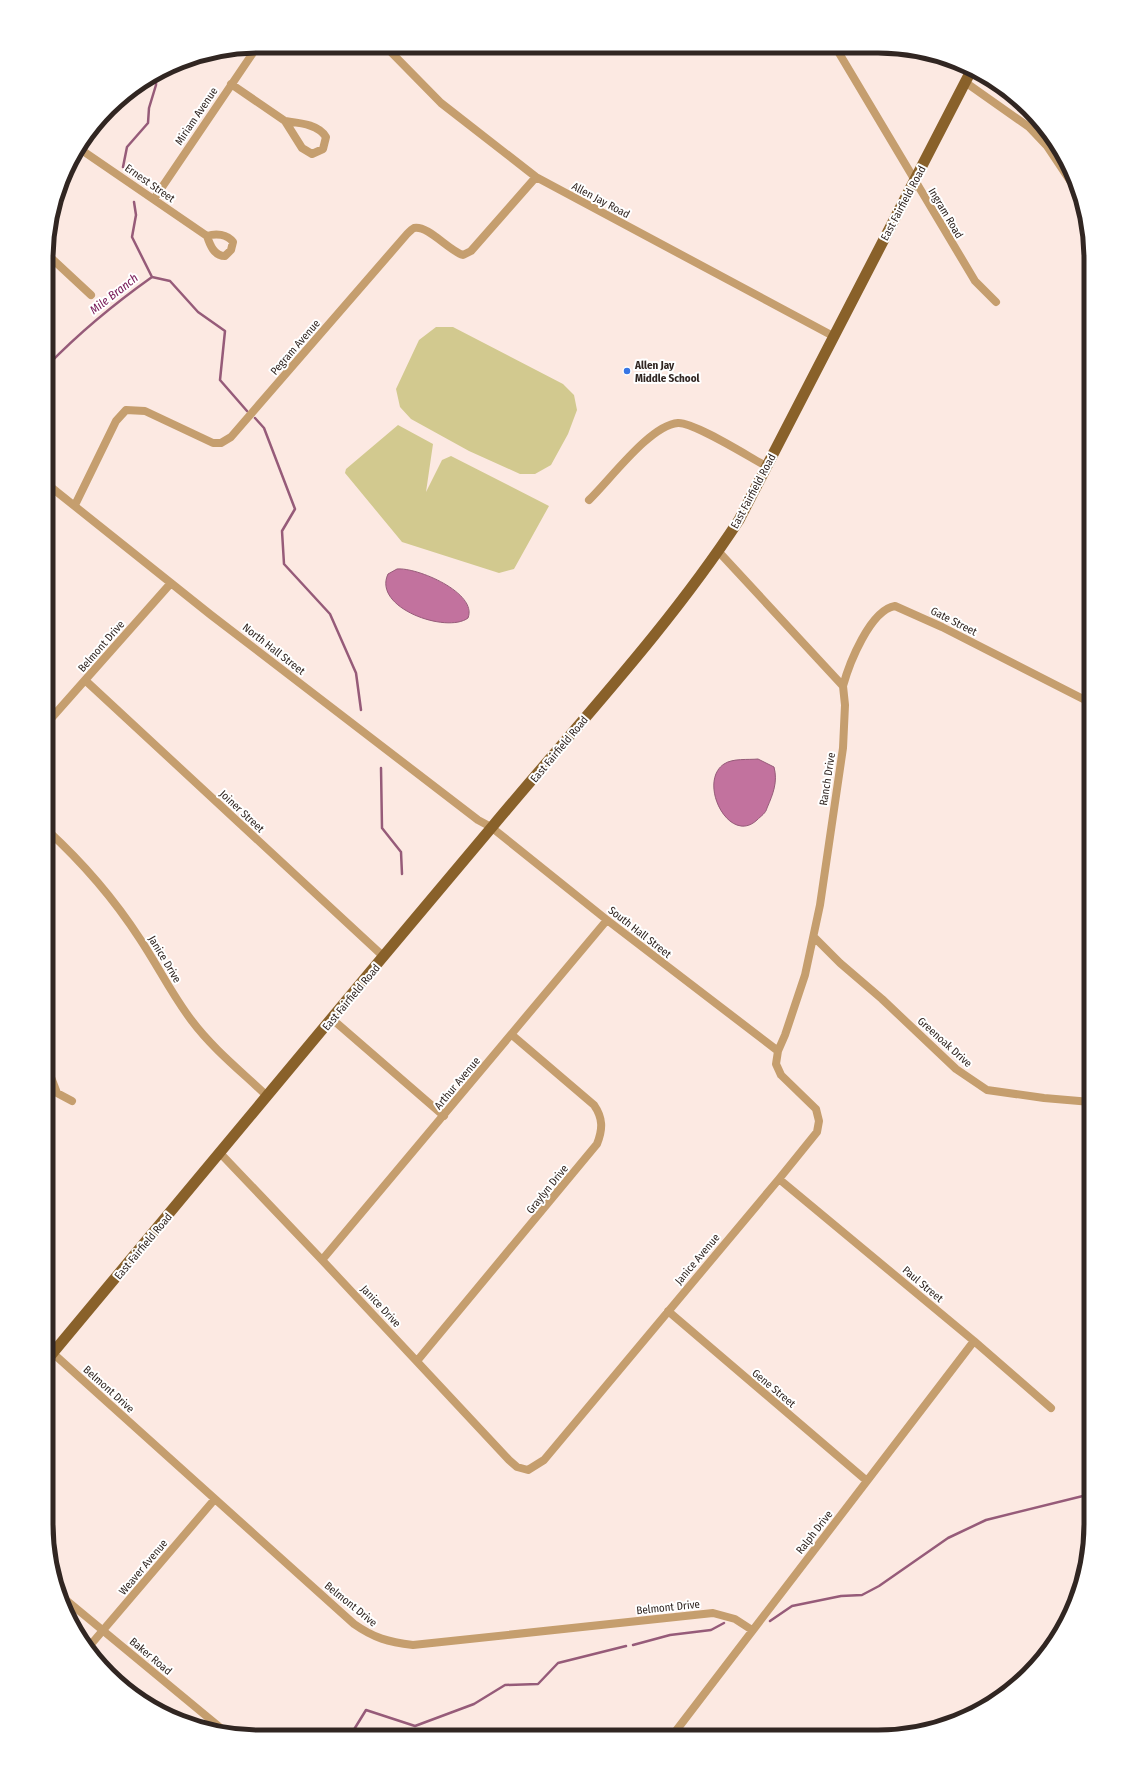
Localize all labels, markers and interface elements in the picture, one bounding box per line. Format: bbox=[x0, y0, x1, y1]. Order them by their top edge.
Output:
street label: Miriam Avenue bbox=[172, 85, 220, 148]
street label: Ernest Street bbox=[122, 161, 178, 206]
street label: East Fairfield Road bbox=[878, 164, 929, 243]
street label: Allen Jay Road bbox=[570, 180, 632, 221]
street label: Ingram Road bbox=[925, 186, 966, 241]
water label: Mile Branch bbox=[87, 271, 141, 317]
street label: Pegram Avenue bbox=[268, 317, 323, 378]
place label: Allen Jay Middle School bbox=[634, 359, 701, 385]
marker: Allen Jay Middle School bbox=[622, 366, 632, 376]
street label: East Fairfield Road bbox=[728, 452, 779, 531]
street label: Gate Street bbox=[928, 604, 979, 639]
street label: Belmont Drive bbox=[76, 618, 127, 675]
street label: North Hall Street bbox=[240, 621, 308, 678]
street label: East Fairfield Road bbox=[528, 713, 591, 785]
street label: Ranch Drive bbox=[817, 752, 838, 806]
street label: Joiner Street bbox=[217, 787, 267, 836]
street label: South Hall Street bbox=[606, 904, 674, 961]
street label: Janice Drive bbox=[145, 933, 184, 985]
street label: East Fairfield Road bbox=[320, 961, 383, 1033]
street label: Greenoak Drive bbox=[915, 1015, 974, 1070]
street label: Arthur Avenue bbox=[432, 1055, 483, 1112]
street label: Graylyn Drive bbox=[524, 1162, 571, 1216]
street label: East Fairfield Road bbox=[112, 1210, 175, 1282]
street label: Janice Avenue bbox=[672, 1231, 722, 1287]
street label: Paul Street bbox=[900, 1264, 946, 1305]
street label: Janice Drive bbox=[358, 1283, 403, 1330]
street label: Belmont Drive bbox=[81, 1363, 137, 1416]
street label: Gene Street bbox=[749, 1366, 798, 1411]
street label: Ralph Drive bbox=[793, 1508, 835, 1557]
street label: Weaver Avenue bbox=[116, 1537, 170, 1598]
street label: Belmont Drive bbox=[322, 1579, 380, 1630]
street label: Belmont Drive bbox=[636, 1598, 700, 1617]
street label: Baker Road bbox=[127, 1635, 174, 1678]

